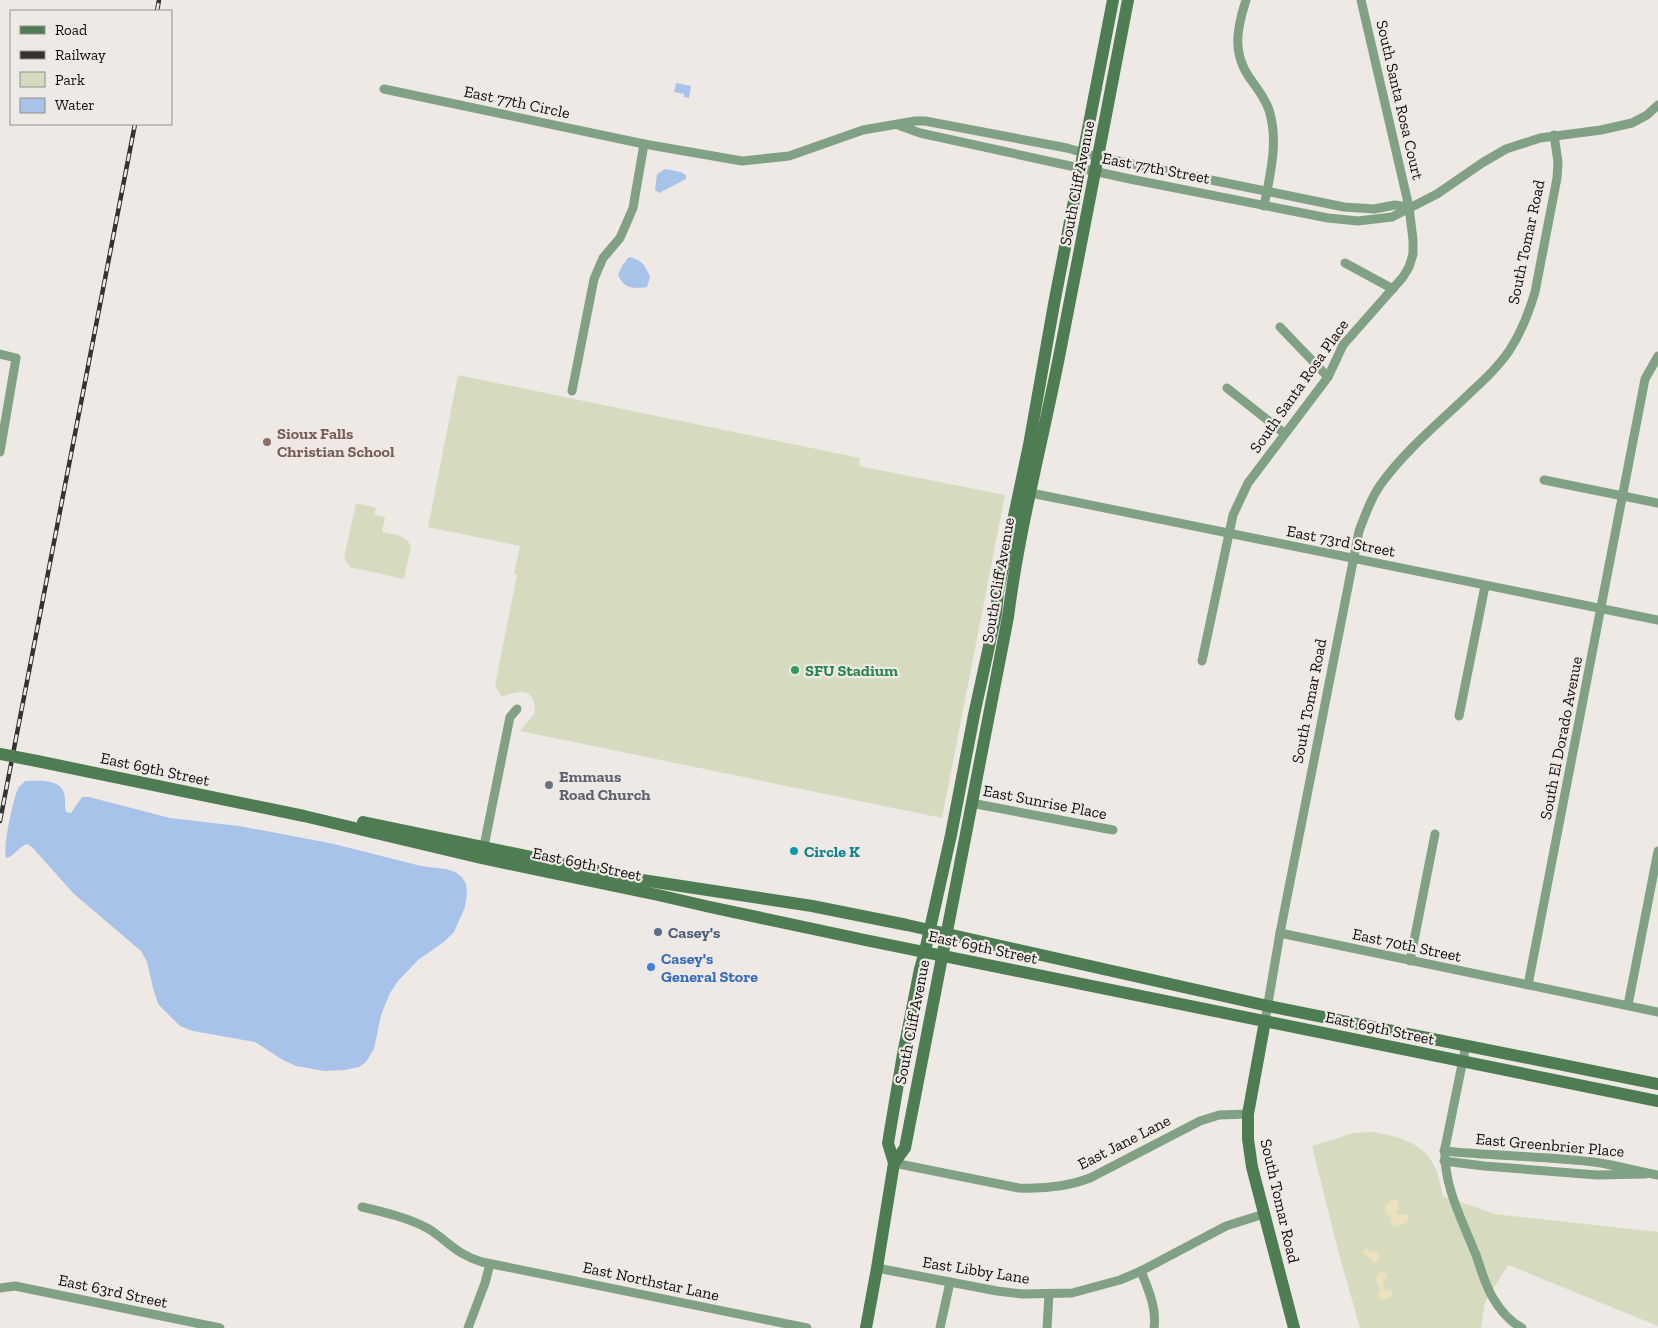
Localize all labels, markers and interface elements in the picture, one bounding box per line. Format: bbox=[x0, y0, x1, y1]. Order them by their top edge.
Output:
legend bbox=[10, 10, 172, 125]
street label: South Santa Rosa Court bbox=[1372, 18, 1428, 182]
text: Road bbox=[55, 21, 88, 39]
text: Railway bbox=[55, 46, 106, 64]
text: Park bbox=[55, 71, 85, 89]
street label: East 77th Circle bbox=[462, 81, 572, 123]
text: Water bbox=[55, 96, 95, 114]
street label: South Cliff Avenue bbox=[1056, 119, 1098, 247]
street label: East 77th Street bbox=[1101, 148, 1212, 188]
street label: South Tomar Road bbox=[1504, 178, 1549, 306]
street label: South Santa Rosa Place bbox=[1246, 315, 1352, 457]
place label: Sioux Falls Christian School bbox=[277, 424, 395, 461]
marker: Sioux Falls Christian School bbox=[261, 436, 273, 448]
street label: South Cliff Avenue bbox=[978, 516, 1018, 644]
street label: East 73rd Street bbox=[1285, 521, 1397, 561]
street label: South Tomar Road bbox=[1288, 637, 1330, 765]
street label: South El Dorado Avenue bbox=[1536, 655, 1586, 821]
place label: SFU Stadium bbox=[805, 661, 898, 680]
marker: SFU Stadium bbox=[789, 664, 801, 676]
street label: East 69th Street bbox=[99, 748, 211, 790]
place label: Emmaus Road Church bbox=[559, 767, 651, 804]
marker: Emmaus Road Church bbox=[543, 779, 555, 791]
street label: East Sunrise Place bbox=[981, 781, 1109, 823]
place label: Circle K bbox=[804, 842, 860, 861]
street label: East 69th Street bbox=[531, 843, 643, 885]
marker: Circle K bbox=[788, 845, 800, 857]
place label: Casey's bbox=[668, 923, 720, 942]
street label: East 70th Street bbox=[1351, 924, 1463, 966]
marker: Casey's bbox=[652, 926, 664, 938]
street label: East 69th Street bbox=[927, 926, 1039, 968]
place label: Casey's General Store bbox=[661, 949, 758, 986]
street label: South Cliff Avenue bbox=[891, 958, 933, 1086]
marker: Casey's General Store bbox=[645, 961, 657, 973]
street label: East 69th Street bbox=[1324, 1007, 1436, 1049]
street label: East Jane Lane bbox=[1074, 1111, 1174, 1173]
street label: East Greenbrier Place bbox=[1475, 1129, 1625, 1161]
street label: South Tomar Road bbox=[1256, 1137, 1304, 1265]
street label: East Libby Lane bbox=[921, 1252, 1031, 1288]
street label: East Northstar Lane bbox=[581, 1257, 721, 1305]
street label: East 63rd Street bbox=[57, 1270, 169, 1312]

